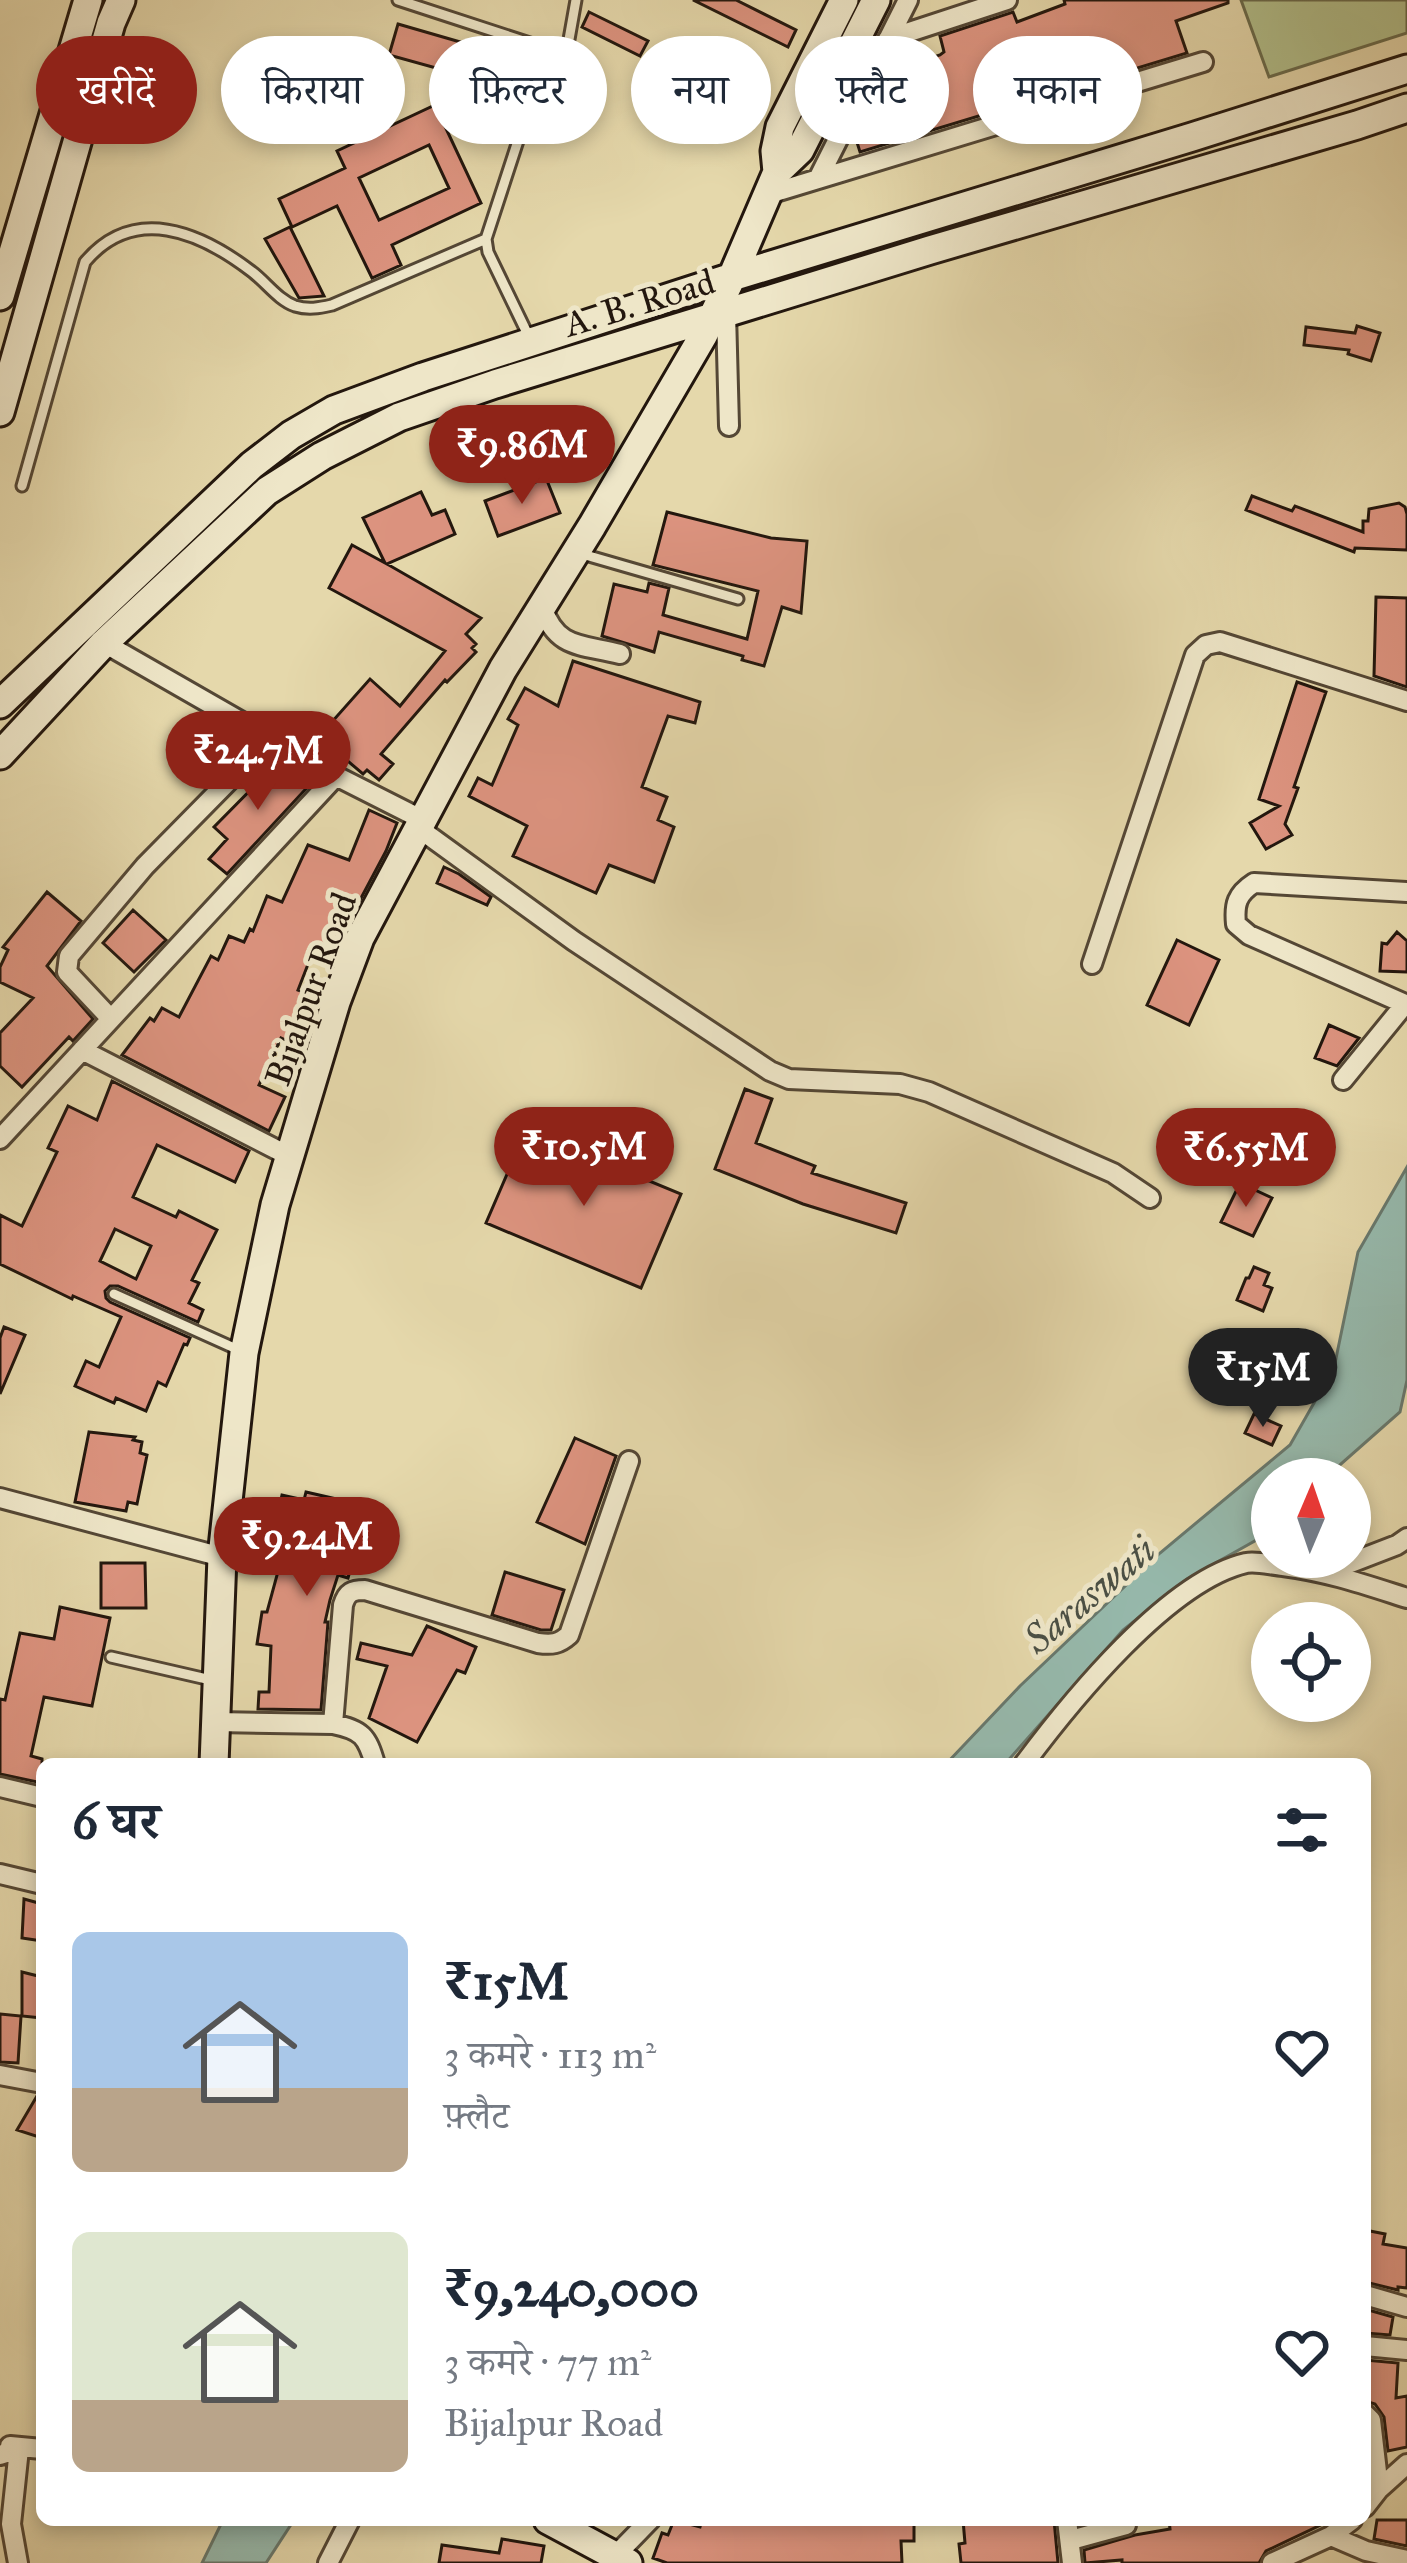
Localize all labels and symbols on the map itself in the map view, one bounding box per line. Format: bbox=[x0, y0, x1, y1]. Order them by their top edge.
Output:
street label: A. B. Road bbox=[557, 259, 720, 347]
pin: ₹9.86M bbox=[424, 405, 620, 507]
pin: ₹24.7M bbox=[160, 711, 356, 813]
street label: Bijalpur Road bbox=[256, 887, 366, 1092]
pin: ₹10.5M bbox=[486, 1107, 682, 1209]
pin: ₹6.55M bbox=[1148, 1108, 1344, 1210]
pin: ₹15M bbox=[1192, 1328, 1334, 1430]
north arrow bbox=[1251, 1458, 1371, 1578]
pin: ₹9.24M bbox=[209, 1497, 405, 1599]
water label: Saraswati bbox=[1013, 1526, 1165, 1664]

